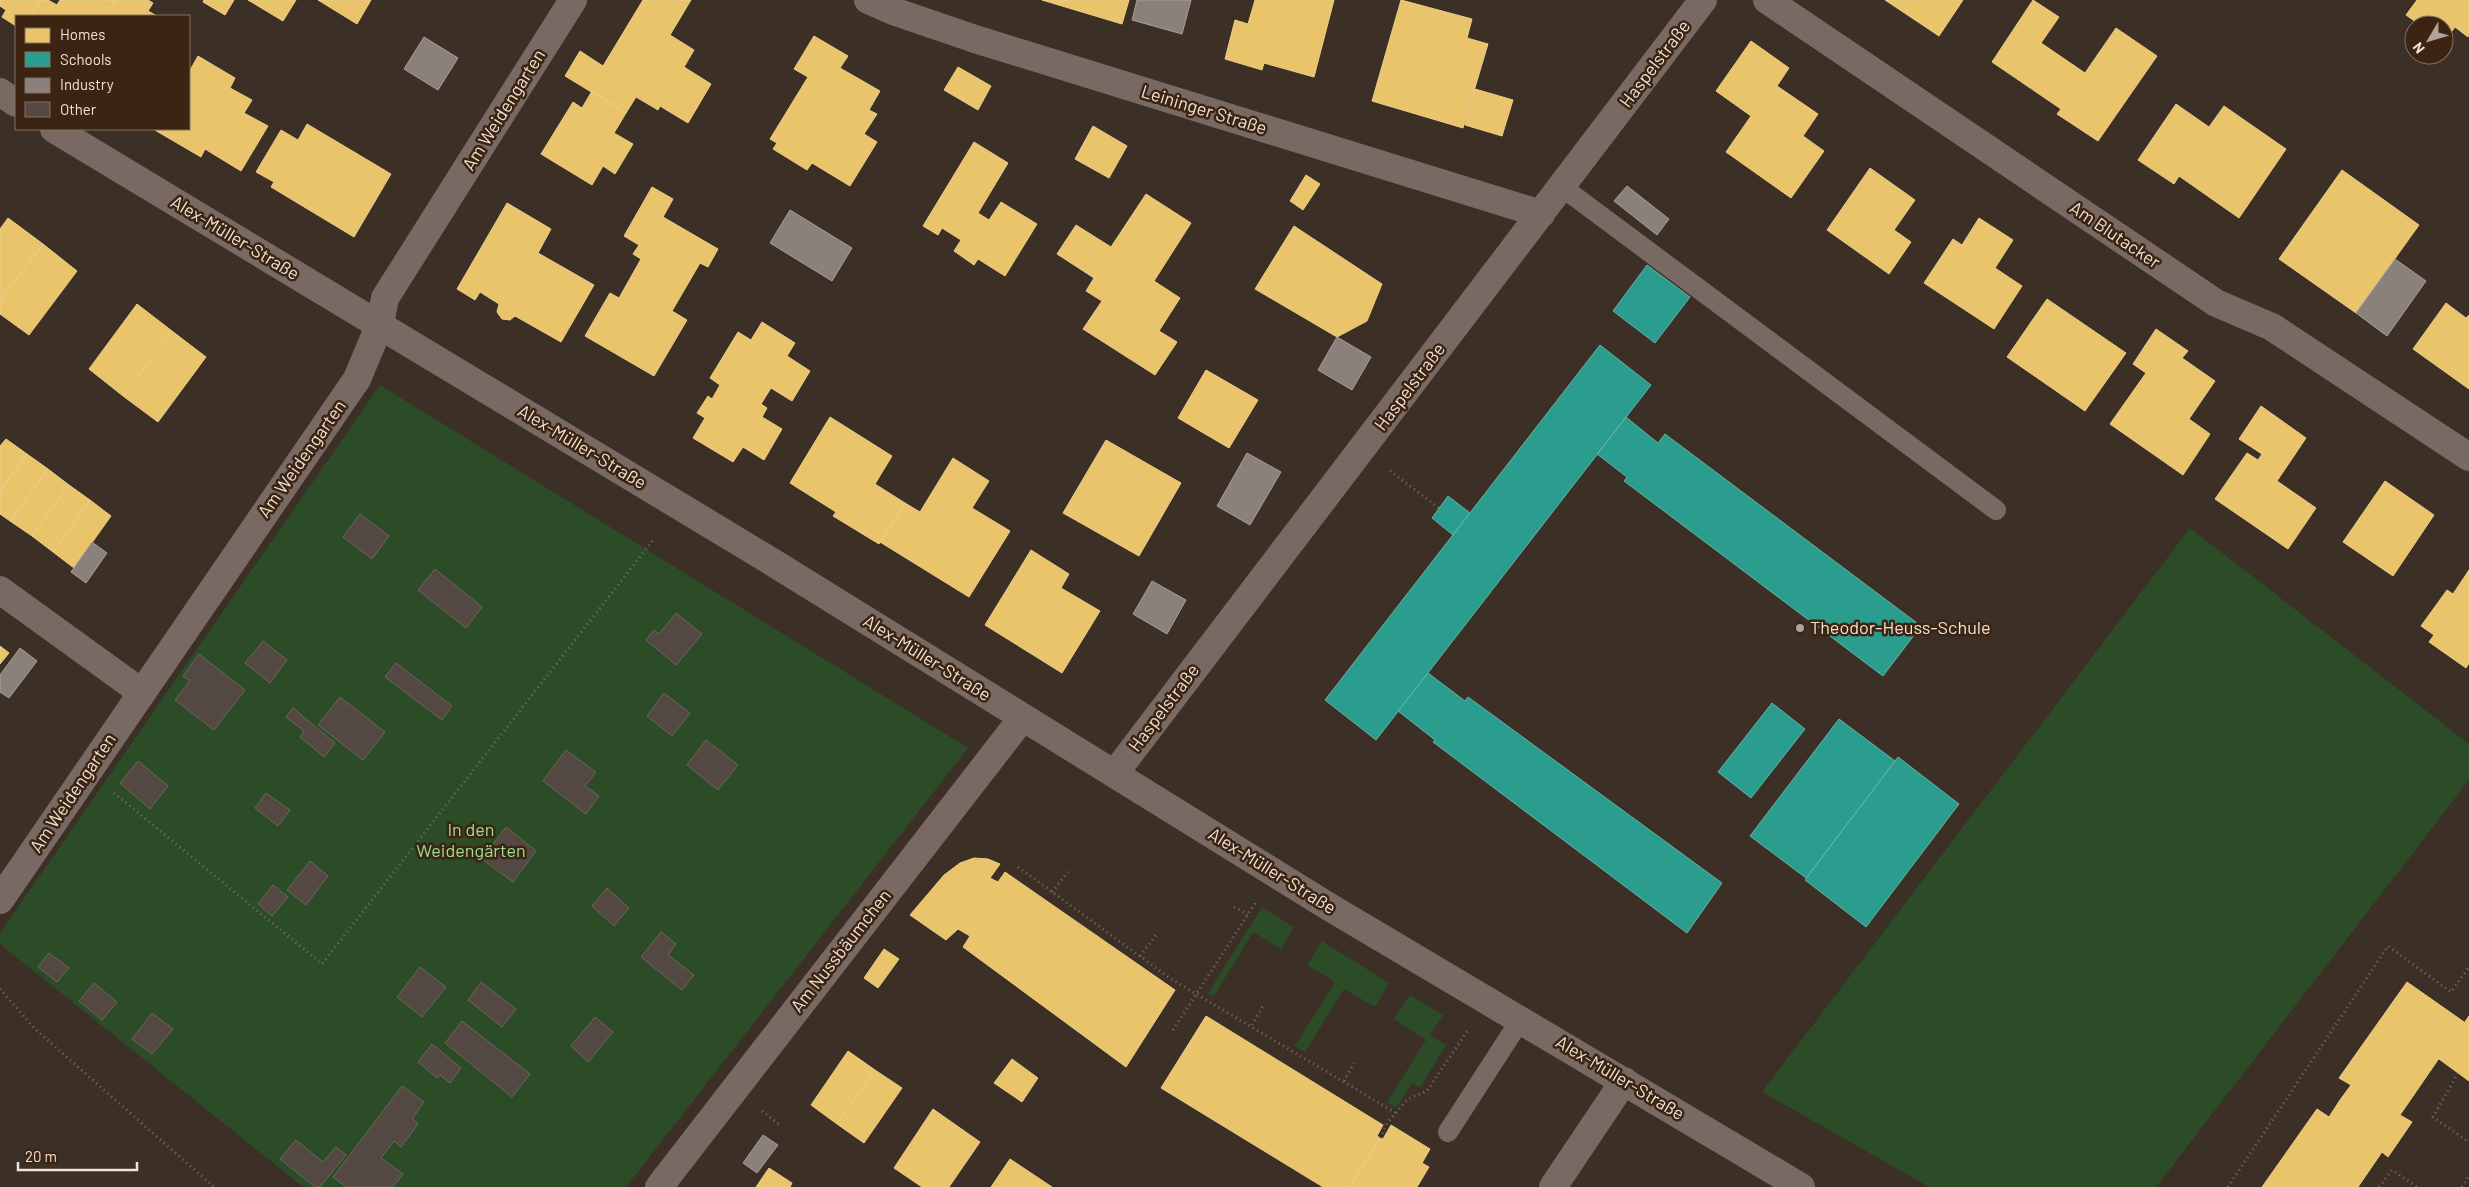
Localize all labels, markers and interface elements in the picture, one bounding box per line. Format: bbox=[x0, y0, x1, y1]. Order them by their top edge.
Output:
legend bbox=[15, 15, 190, 130]
street label: Haspelstraße bbox=[1614, 15, 1694, 111]
north arrow bbox=[2404, 15, 2454, 65]
text: Homes bbox=[60, 25, 105, 43]
text: N bbox=[2409, 39, 2428, 57]
street label: Am Weidengarten bbox=[457, 45, 549, 174]
text: Schools bbox=[60, 50, 112, 68]
text: Industry bbox=[60, 75, 114, 93]
street label: Leininger Straße bbox=[1139, 79, 1270, 139]
text: Other bbox=[60, 100, 97, 118]
street label: Alex-Müller-Straße bbox=[167, 190, 304, 284]
street label: Am Blutacker bbox=[2066, 196, 2165, 273]
street label: Haspelstraße bbox=[1369, 338, 1449, 434]
street label: Am Weidengarten bbox=[252, 395, 350, 522]
street label: Alex-Müller-Straße bbox=[514, 399, 651, 493]
street label: Alex-Müller-Straße bbox=[860, 609, 995, 705]
place label: Theodor-Heuss-Schule bbox=[1810, 616, 1991, 638]
marker: Theodor-Heuss-Schule bbox=[1794, 622, 1806, 634]
street label: Haspelstraße bbox=[1123, 659, 1203, 755]
street label: Am Weidengarten bbox=[24, 729, 120, 856]
park label: In den Weidengärten bbox=[416, 818, 526, 861]
street label: Alex-Müller-Straße bbox=[1205, 822, 1340, 918]
street label: Am Nussbäumchen bbox=[785, 885, 895, 1016]
street label: Alex-Müller-Straße bbox=[1552, 1030, 1689, 1124]
scale bar bbox=[18, 1140, 136, 1172]
text: 20 m bbox=[25, 1147, 57, 1165]

